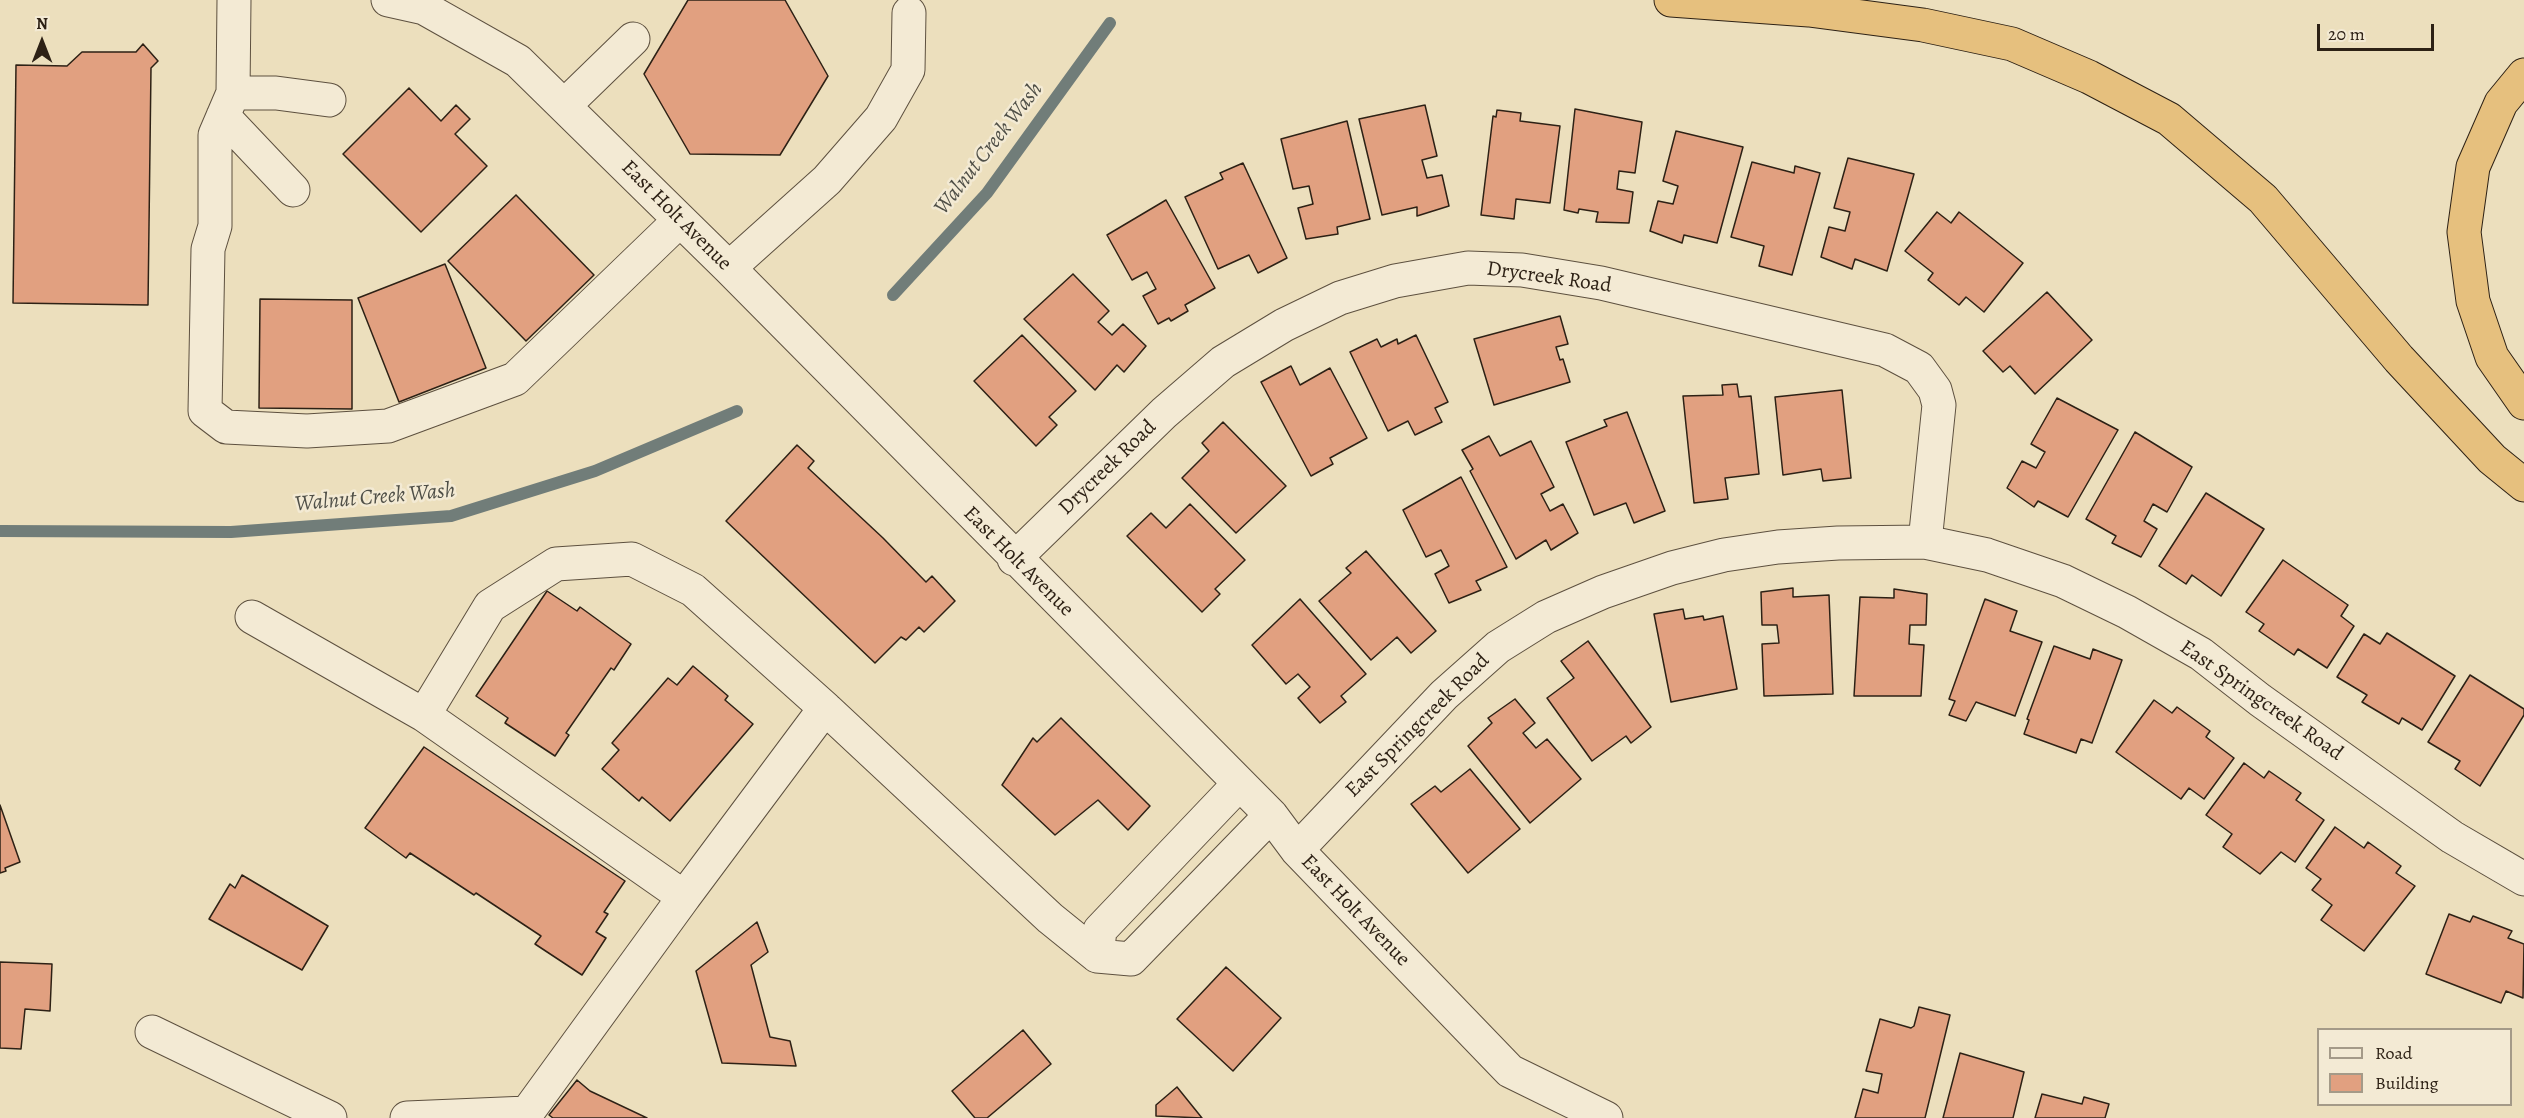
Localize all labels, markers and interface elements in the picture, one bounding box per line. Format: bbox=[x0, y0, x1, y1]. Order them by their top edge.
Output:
north arrow bbox=[12, 12, 72, 72]
scale bar bbox=[2320, 12, 2437, 50]
text: N bbox=[36, 13, 48, 35]
text: 20 m bbox=[2328, 22, 2365, 46]
water label: Walnut Creek Wash bbox=[929, 77, 1049, 221]
street label: East Holt Avenue bbox=[615, 155, 737, 277]
street label: Drycreek Road bbox=[1485, 257, 1613, 299]
street label: Drycreek Road bbox=[1054, 415, 1162, 521]
water label: Walnut Creek Wash bbox=[294, 478, 456, 518]
street label: East Holt Avenue bbox=[957, 501, 1079, 623]
street label: East Springcreek Road bbox=[2175, 635, 2347, 767]
street label: East Springcreek Road bbox=[1341, 649, 1495, 803]
street label: East Holt Avenue bbox=[1295, 850, 1415, 972]
legend bbox=[2317, 1028, 2512, 1106]
text: Road bbox=[2375, 1041, 2412, 1065]
text: Building bbox=[2375, 1071, 2439, 1095]

